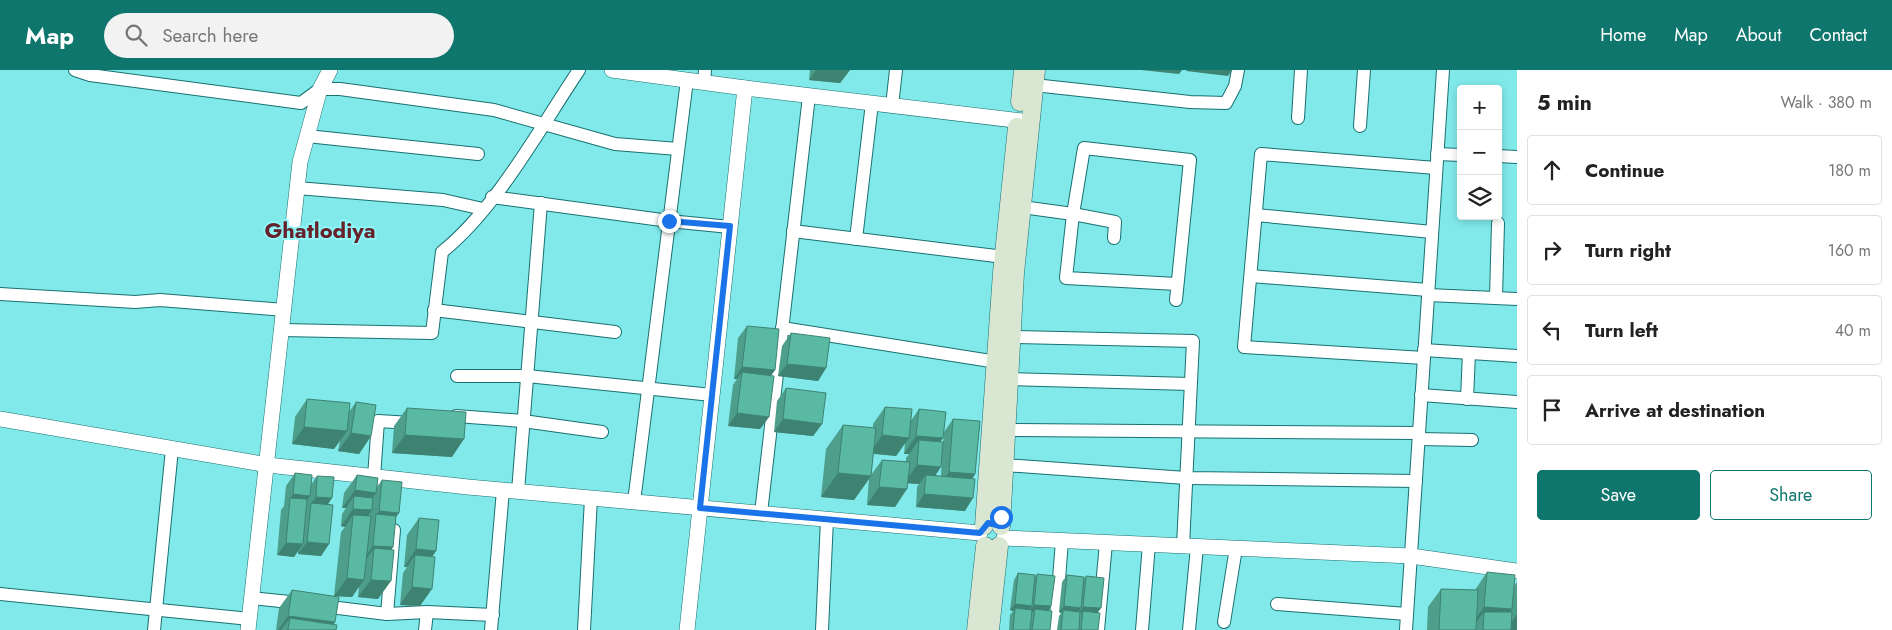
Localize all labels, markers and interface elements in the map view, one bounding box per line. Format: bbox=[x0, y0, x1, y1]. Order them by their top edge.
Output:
search box bbox=[104, 13, 454, 58]
text: Map bbox=[25, 18, 74, 53]
icon: search bbox=[122, 21, 150, 49]
text: Search here bbox=[162, 22, 258, 49]
text: Home bbox=[1600, 22, 1646, 48]
text: Map bbox=[1674, 22, 1708, 48]
text: About bbox=[1736, 22, 1781, 48]
text: Contact bbox=[1809, 22, 1867, 48]
map controls bbox=[1457, 85, 1502, 220]
button: + bbox=[1457, 85, 1502, 130]
text: 5 min bbox=[1537, 88, 1592, 118]
text: Walk · 380 m bbox=[1781, 91, 1872, 114]
button: − bbox=[1457, 130, 1502, 175]
icon: ahead bbox=[1538, 156, 1566, 184]
text: Continue bbox=[1585, 157, 1664, 184]
text: 180 m bbox=[1828, 159, 1871, 182]
button: layers bbox=[1457, 175, 1502, 220]
route end bbox=[658, 210, 681, 233]
district label: Ghatlodiya bbox=[264, 214, 376, 246]
icon: right bbox=[1538, 236, 1566, 264]
text: Turn right bbox=[1585, 237, 1671, 264]
text: 160 m bbox=[1828, 239, 1871, 262]
icon: left bbox=[1538, 316, 1566, 344]
text: Turn left bbox=[1585, 317, 1658, 344]
text: 40 m bbox=[1835, 319, 1871, 342]
icon: arrive bbox=[1538, 396, 1566, 424]
text: Arrive at destination bbox=[1585, 397, 1765, 424]
button: Save bbox=[1537, 470, 1700, 520]
button: Share bbox=[1710, 470, 1872, 520]
route start bbox=[990, 506, 1013, 529]

